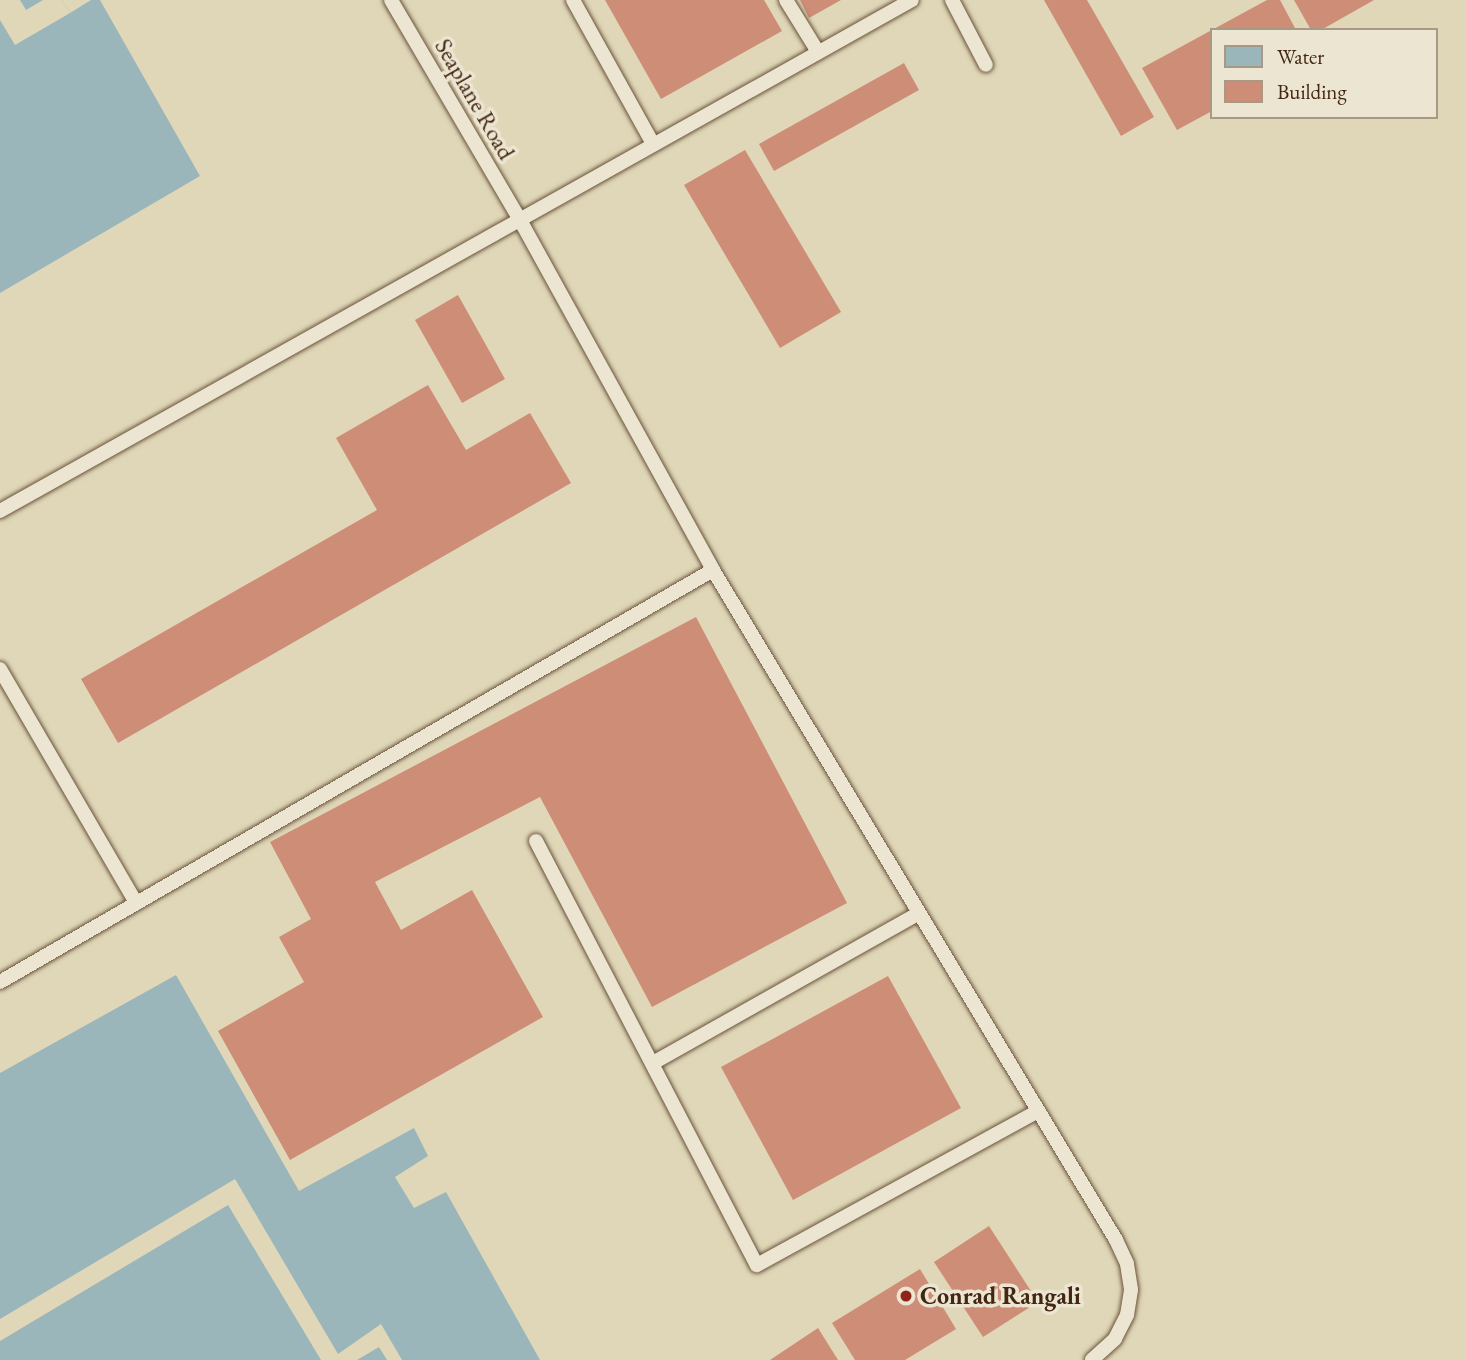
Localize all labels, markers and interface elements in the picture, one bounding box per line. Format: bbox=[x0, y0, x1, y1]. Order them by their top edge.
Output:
legend bbox=[1210, 28, 1438, 119]
street label: Seaplane Road bbox=[429, 34, 521, 164]
text: Water bbox=[1277, 43, 1324, 70]
text: Building bbox=[1277, 78, 1347, 105]
place label: Conrad Rangali bbox=[920, 1282, 1081, 1310]
marker: Conrad Rangali bbox=[898, 1288, 914, 1304]

